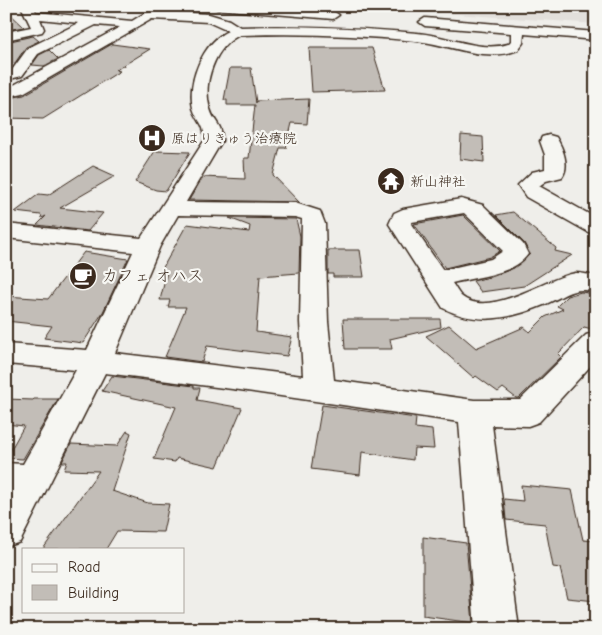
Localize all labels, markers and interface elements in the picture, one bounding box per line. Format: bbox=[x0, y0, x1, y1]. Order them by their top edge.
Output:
hospital icon: 原はりきゅう治療院 bbox=[137, 123, 167, 153]
place label: 原はりきゅう治療院 bbox=[171, 130, 297, 147]
temple icon: 新山神社 bbox=[376, 166, 406, 196]
place label: 新山神社 bbox=[410, 173, 466, 190]
cafe icon: カフェ オハス bbox=[68, 261, 98, 291]
place label: カフェ オハス bbox=[102, 267, 203, 285]
legend bbox=[22, 548, 185, 612]
text: Road bbox=[68, 558, 100, 576]
text: Building bbox=[68, 584, 119, 602]

